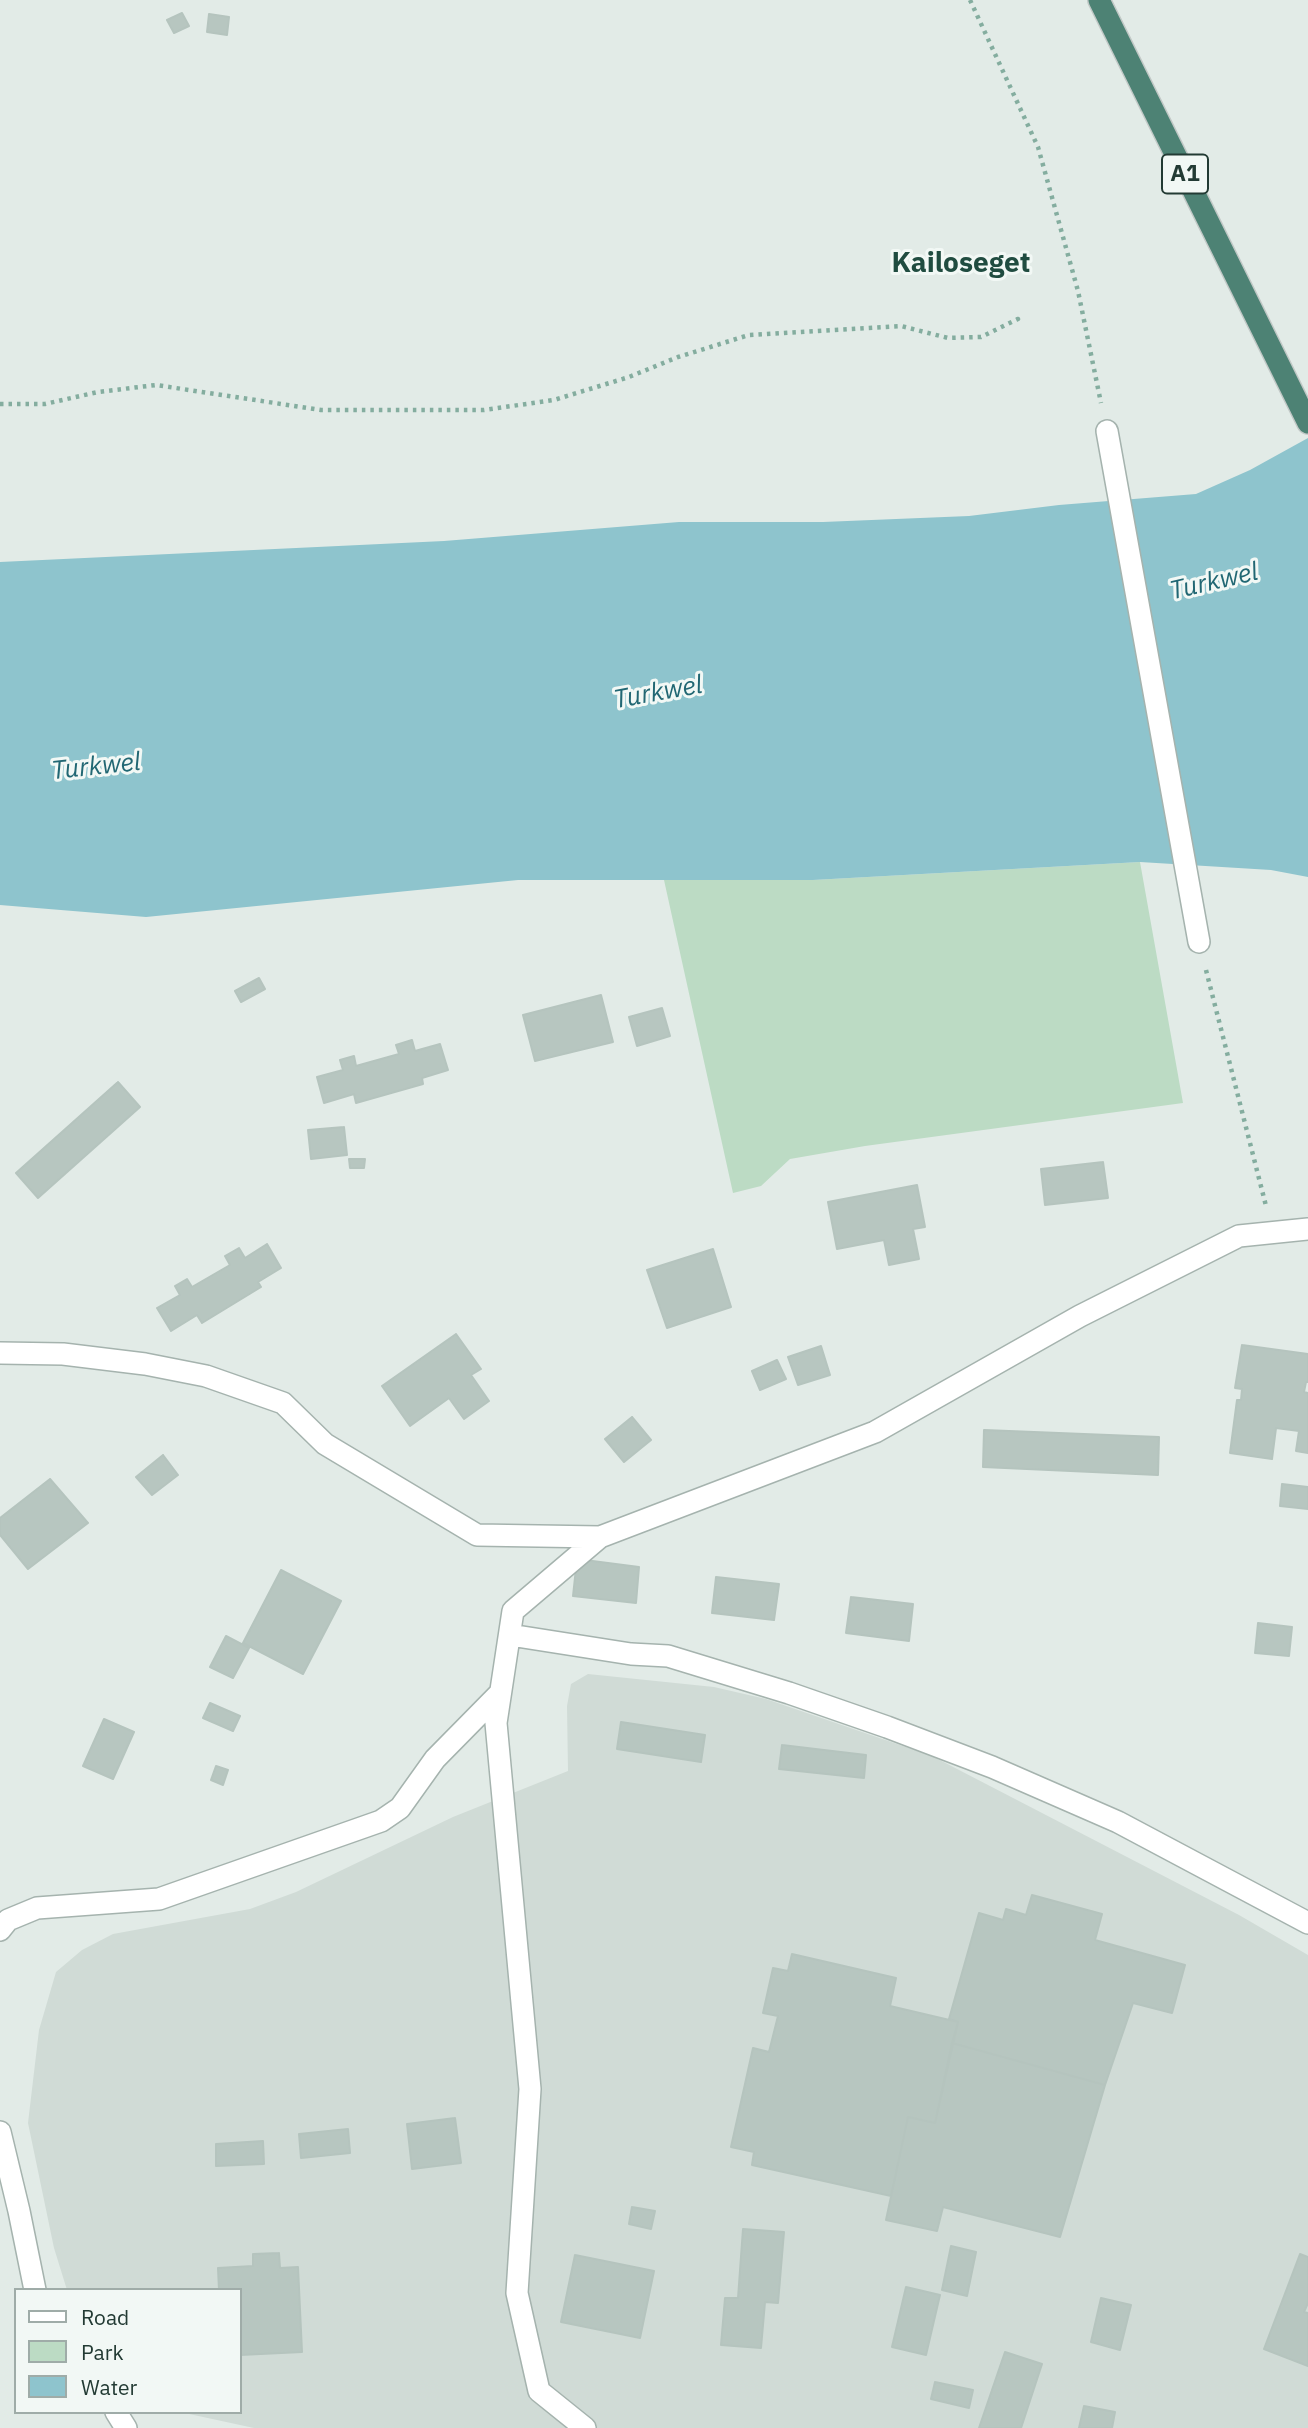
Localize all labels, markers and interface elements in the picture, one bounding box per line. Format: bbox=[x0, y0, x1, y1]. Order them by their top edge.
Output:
road number: A1 bbox=[1162, 154, 1208, 194]
district label: Kailoseget bbox=[891, 247, 1031, 281]
water label: Turkwel bbox=[1167, 557, 1261, 607]
water label: Turkwel bbox=[611, 670, 705, 716]
water label: Turkwel bbox=[50, 747, 142, 787]
legend bbox=[14, 2288, 242, 2414]
text: Road bbox=[81, 2303, 129, 2331]
text: Park bbox=[81, 2338, 124, 2366]
text: Water bbox=[81, 2373, 137, 2401]

